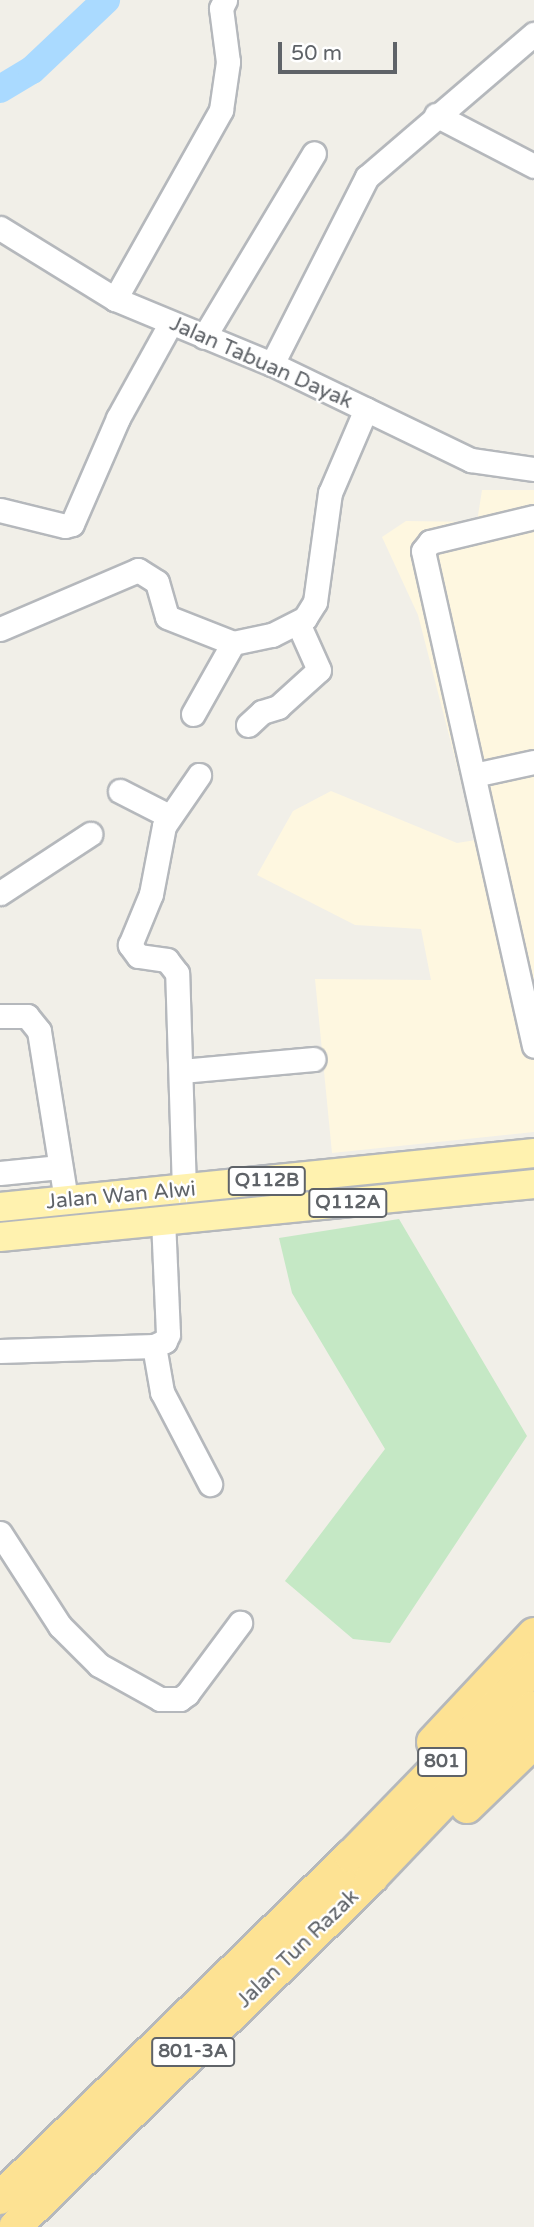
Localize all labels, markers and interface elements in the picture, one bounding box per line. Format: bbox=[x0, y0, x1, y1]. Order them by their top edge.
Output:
scale bar bbox=[282, 28, 401, 72]
text: 50 m bbox=[291, 41, 342, 66]
street label: Jalan Tabuan Dayak bbox=[166, 311, 356, 415]
road number: Q112B bbox=[227, 1166, 307, 1196]
street label: Jalan Wan Alwi bbox=[45, 1177, 197, 1215]
road number: Q112A bbox=[308, 1188, 388, 1218]
road number: 801 bbox=[416, 1746, 468, 1778]
street label: Jalan Tun Razak bbox=[232, 1884, 364, 2014]
road number: 801-3A bbox=[151, 2036, 235, 2068]

